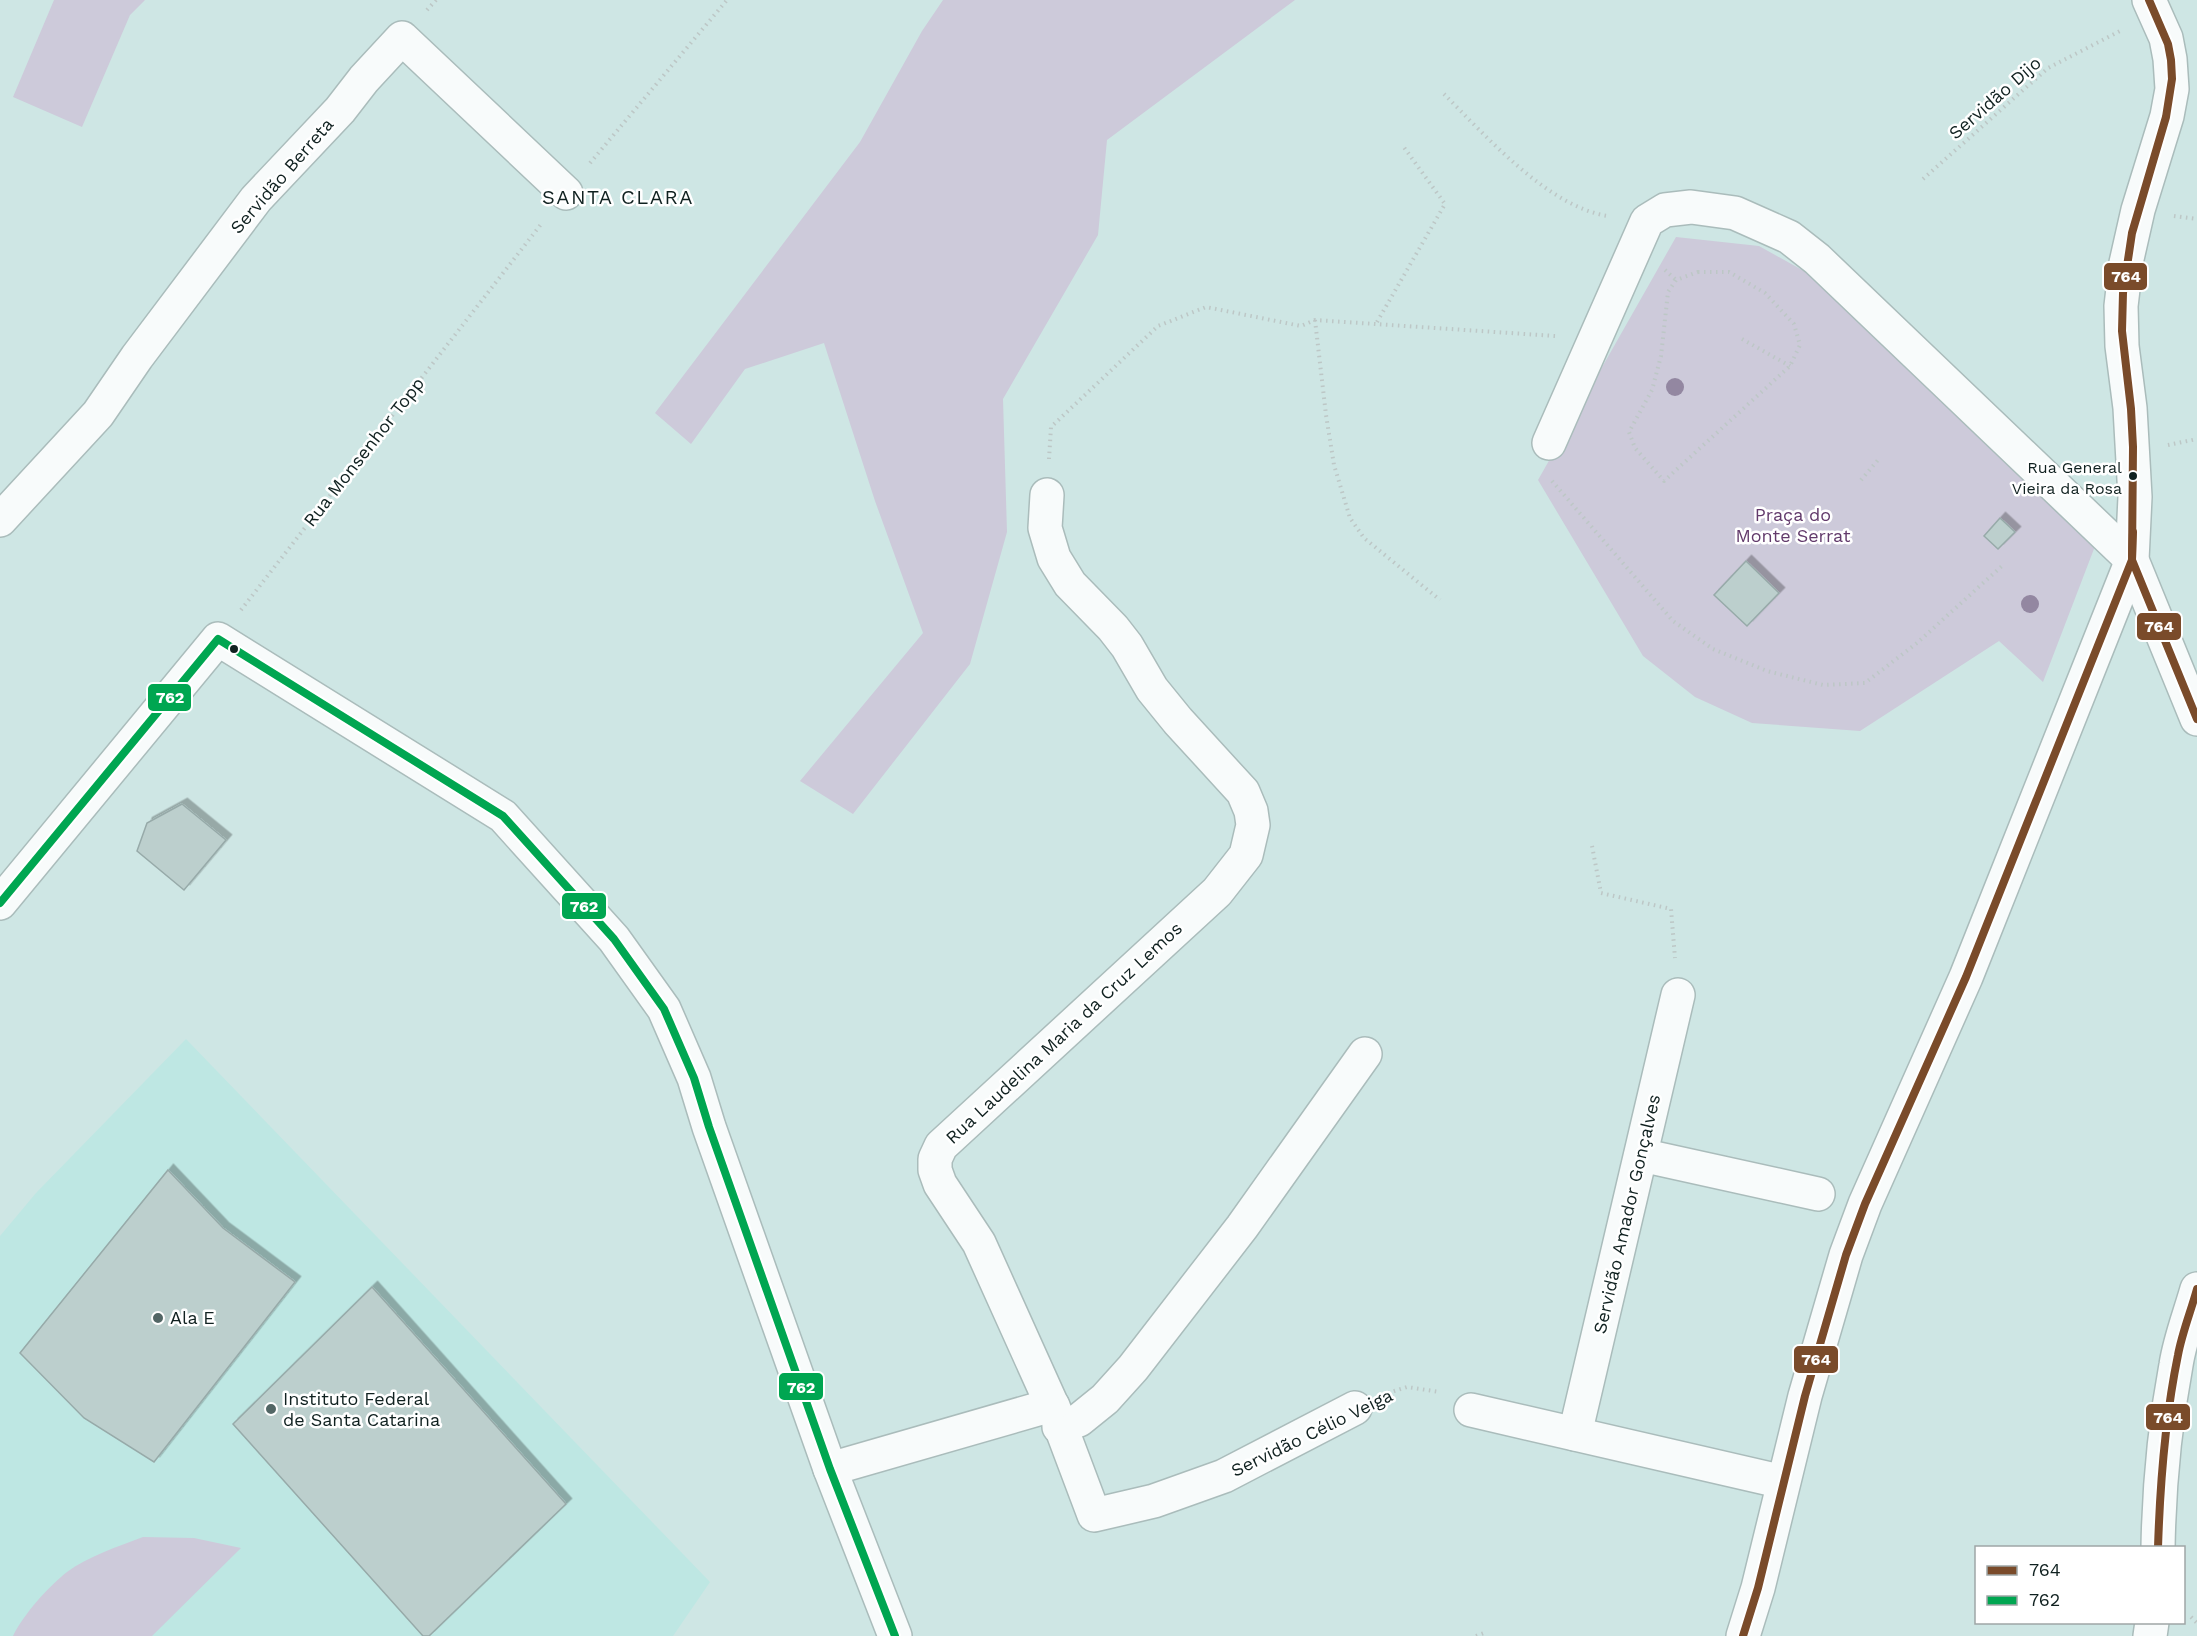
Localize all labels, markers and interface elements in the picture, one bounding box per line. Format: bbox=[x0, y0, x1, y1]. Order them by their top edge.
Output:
street label: Servidão Dijo bbox=[1944, 52, 2045, 143]
street label: Servidão Berreta bbox=[226, 114, 338, 238]
district label: SANTA CLARA bbox=[542, 185, 694, 209]
line badge: 764 bbox=[2103, 262, 2148, 291]
text: 764 bbox=[2111, 267, 2141, 286]
street label: Rua Monsenhor Topp bbox=[299, 373, 428, 531]
place label: Rua General Vieira da Rosa bbox=[2012, 458, 2122, 498]
marker: Rua General Vieira da Rosa bbox=[2127, 470, 2139, 482]
park label: Praça do Monte Serrat bbox=[1736, 504, 1851, 546]
line badge: 764 bbox=[2136, 612, 2182, 641]
text: 764 bbox=[2144, 617, 2174, 636]
unlabelled marker bbox=[228, 643, 240, 655]
line badge: 762 bbox=[147, 683, 192, 712]
text: 762 bbox=[156, 688, 184, 707]
line badge: 762 bbox=[561, 892, 607, 920]
text: 762 bbox=[570, 897, 598, 916]
street label: Rua Laudelina Maria da Cruz Lemos bbox=[941, 917, 1186, 1148]
street label: Servidão Amador Gonçalves bbox=[1589, 1092, 1664, 1336]
place label: Ala E bbox=[170, 1307, 215, 1328]
marker: Ala E bbox=[151, 1311, 165, 1325]
line badge: 764 bbox=[1793, 1345, 1839, 1374]
text: 764 bbox=[1801, 1350, 1831, 1369]
line badge: 762 bbox=[778, 1372, 824, 1401]
text: 762 bbox=[787, 1378, 815, 1397]
street label: Servidão Célio Veiga bbox=[1228, 1384, 1396, 1481]
place label: Instituto Federal de Santa Catarina bbox=[283, 1388, 440, 1430]
marker: Instituto Federal de Santa Catarina bbox=[264, 1402, 278, 1416]
line badge: 764 bbox=[2145, 1403, 2191, 1431]
text: 764 bbox=[2153, 1408, 2183, 1427]
legend bbox=[1975, 1546, 2185, 1624]
text: 764 bbox=[2029, 1559, 2061, 1580]
text: 762 bbox=[2029, 1589, 2060, 1610]

